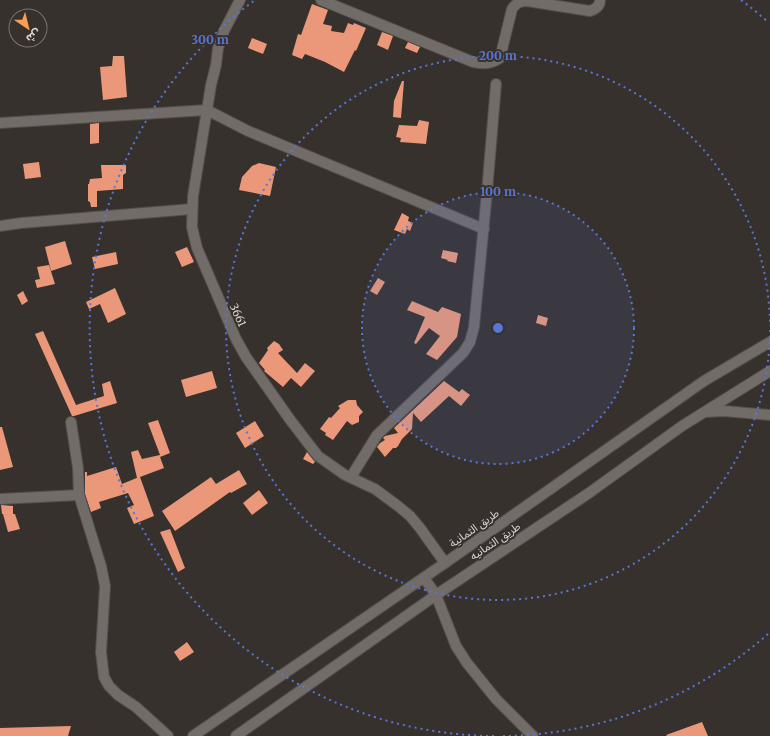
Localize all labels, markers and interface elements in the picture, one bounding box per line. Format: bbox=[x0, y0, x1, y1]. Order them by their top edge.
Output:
north arrow bbox=[8, 8, 48, 48]
text: ش bbox=[24, 26, 44, 46]
text: 300 m bbox=[191, 32, 229, 47]
text: 200 m bbox=[479, 48, 517, 63]
text: 100 m bbox=[480, 184, 516, 199]
street label: 3661 bbox=[227, 301, 249, 329]
centre of rings bbox=[491, 321, 505, 335]
street label: طريق الثمانية bbox=[446, 506, 502, 550]
street label: طريق الثمانيه bbox=[467, 519, 523, 563]

